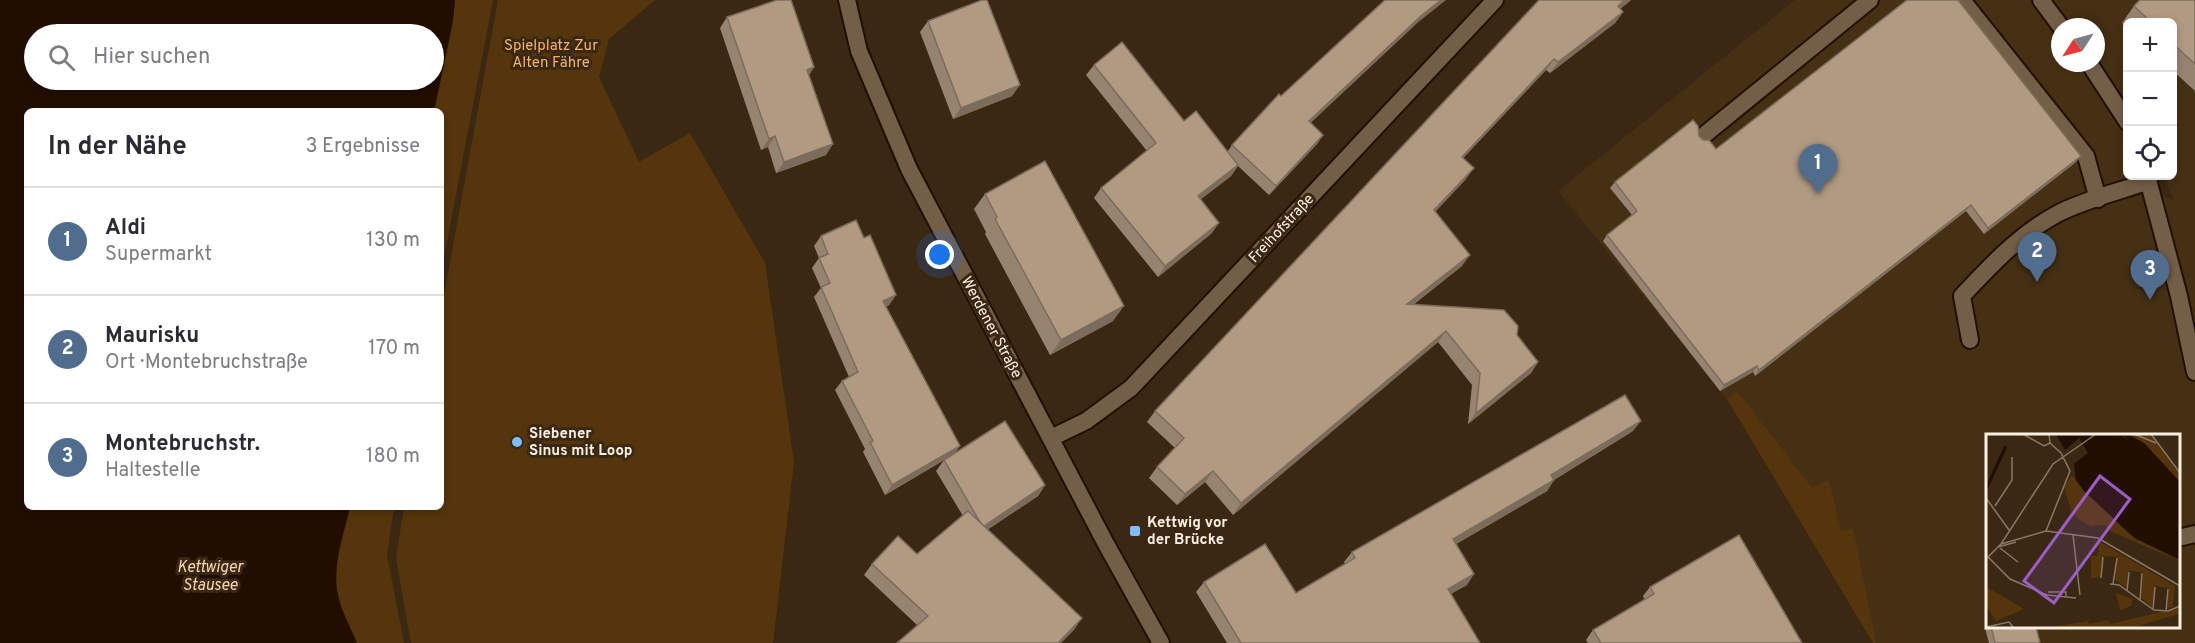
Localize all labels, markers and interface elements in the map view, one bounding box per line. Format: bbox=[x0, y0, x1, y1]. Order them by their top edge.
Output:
north arrow bbox=[2051, 18, 2105, 72]
map controls bbox=[2123, 18, 2177, 180]
button: + bbox=[2123, 18, 2177, 72]
search box bbox=[24, 24, 444, 90]
park label: Spielplatz Zur Alten Fähre bbox=[504, 37, 598, 73]
icon: search bbox=[45, 41, 78, 74]
text: Hier suchen bbox=[93, 44, 210, 71]
button: − bbox=[2123, 72, 2177, 126]
button: locate bbox=[2123, 126, 2177, 180]
text: In der Nähe bbox=[48, 131, 187, 164]
text: 3 Ergebnisse bbox=[305, 134, 420, 160]
pin: 1 bbox=[1798, 144, 1838, 194]
street label: Freihofstraße bbox=[1245, 190, 1319, 268]
text: Aldi bbox=[105, 215, 146, 242]
text: 1 bbox=[64, 228, 72, 254]
text: 130 m bbox=[366, 228, 420, 254]
pin: 2 bbox=[2018, 232, 2056, 282]
your location bbox=[925, 240, 954, 269]
text: Supermarkt bbox=[105, 242, 212, 268]
pin: 3 bbox=[2130, 250, 2170, 300]
street label: Werdener Straße bbox=[956, 274, 1025, 382]
text: Maurisku bbox=[105, 323, 199, 350]
text: 2 bbox=[61, 336, 74, 362]
text: 170 m bbox=[368, 336, 420, 362]
text: Ort · Montebruchstraße bbox=[105, 350, 308, 376]
place label: Siebener Sinus mit Loop bbox=[529, 425, 632, 461]
text: Montebruchstr. bbox=[105, 431, 260, 458]
inset map bbox=[1986, 434, 2180, 628]
marker: Siebener Sinus mit Loop bbox=[510, 435, 524, 449]
text: 3 bbox=[62, 444, 74, 470]
text: 180 m bbox=[366, 444, 420, 470]
text: Haltestelle bbox=[105, 458, 201, 484]
place label: Kettwig vor der Brücke bbox=[1147, 514, 1228, 550]
marker: Kettwig vor der Brücke bbox=[1128, 524, 1142, 538]
water label: Kettwiger Stausee bbox=[177, 558, 245, 596]

